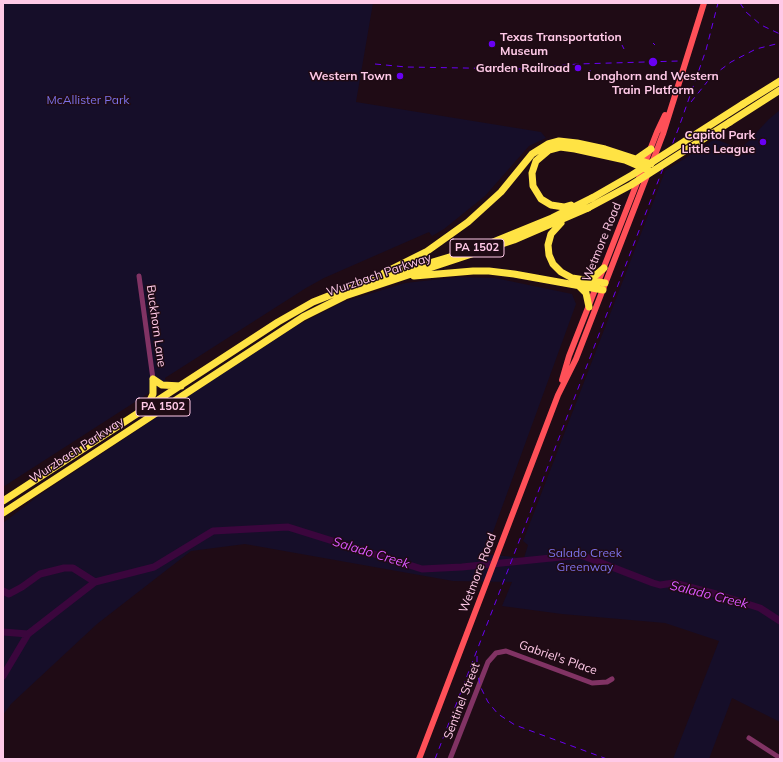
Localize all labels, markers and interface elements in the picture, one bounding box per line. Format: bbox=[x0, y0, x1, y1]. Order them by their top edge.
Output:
place label: Texas Transportation Museum bbox=[500, 30, 622, 58]
marker: Texas Transportation Museum bbox=[487, 39, 497, 49]
marker: Longhorn and Western Train Platform bbox=[647, 56, 659, 68]
place label: Garden Railroad bbox=[476, 61, 570, 75]
marker: Garden Railroad bbox=[573, 63, 583, 73]
place label: Western Town bbox=[309, 69, 392, 83]
place label: Longhorn and Western Train Platform bbox=[587, 69, 719, 97]
marker: Western Town bbox=[395, 71, 405, 81]
park label: McAllister Park bbox=[47, 93, 129, 107]
place label: Capitol Park Little League bbox=[682, 128, 755, 156]
marker: Capitol Park Little League bbox=[758, 137, 768, 147]
street label: Wetmore Road bbox=[580, 200, 624, 284]
road number: PA 1502 bbox=[450, 239, 504, 257]
street label: Wurzbach Parkway bbox=[325, 250, 433, 300]
street label: Buckhorn Lane bbox=[143, 284, 169, 368]
road number: PA 1502 bbox=[136, 398, 190, 416]
street label: Wurzbach Parkway bbox=[27, 414, 127, 486]
street label: Wetmore Road bbox=[456, 531, 500, 615]
water label: Salado Creek bbox=[331, 534, 411, 572]
park label: Salado Creek Greenway bbox=[548, 546, 622, 574]
water label: Salado Creek bbox=[668, 578, 750, 612]
street label: Gabriel's Place bbox=[517, 638, 599, 678]
street label: Sentinel Street bbox=[441, 661, 483, 741]

